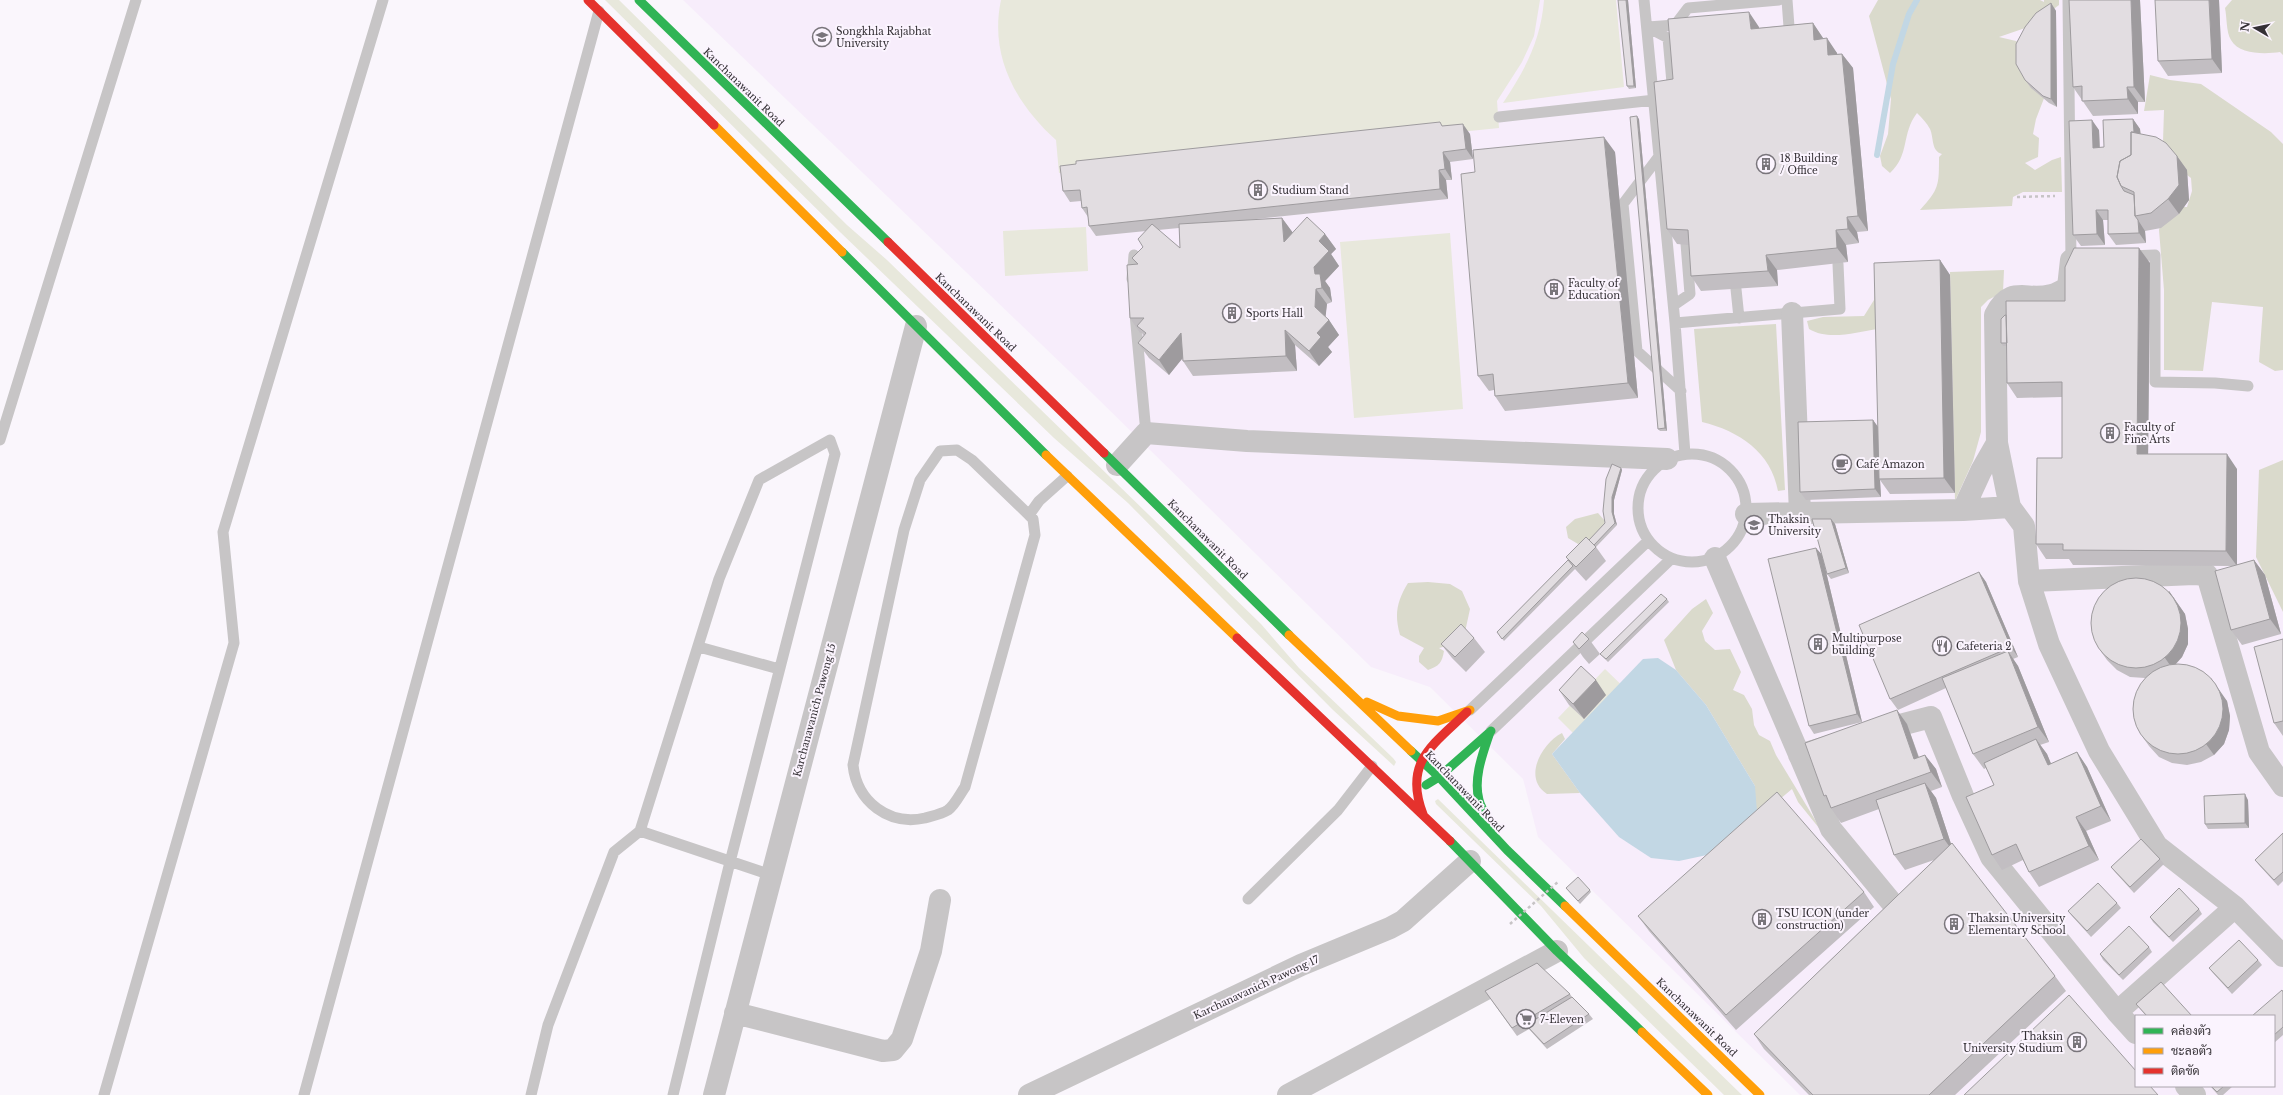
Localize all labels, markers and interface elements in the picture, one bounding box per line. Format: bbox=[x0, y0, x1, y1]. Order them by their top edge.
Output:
north arrow bbox=[2235, 8, 2275, 48]
text: N bbox=[2237, 20, 2253, 33]
place label: Songkhla Rajabhat University bbox=[836, 25, 931, 50]
school or university icon: Songkhla Rajabhat University bbox=[811, 26, 833, 48]
street label: Kanchanawanit Road bbox=[700, 45, 787, 130]
place label: 18 Building / Office bbox=[1780, 152, 1838, 177]
building icon: 18 Building / Office bbox=[1755, 153, 1777, 175]
building icon: Studium Stand bbox=[1247, 179, 1269, 201]
place label: Studium Stand bbox=[1272, 184, 1349, 197]
street label: Kanchanawanit Road bbox=[932, 270, 1019, 355]
place label: Faculty of Education bbox=[1568, 277, 1620, 302]
building icon: Faculty of Education bbox=[1543, 278, 1565, 300]
building icon: Sports Hall bbox=[1221, 302, 1243, 324]
place label: Sports Hall bbox=[1246, 307, 1303, 320]
place label: Faculty of Fine Arts bbox=[2124, 421, 2176, 446]
building icon: Faculty of Fine Arts bbox=[2099, 422, 2121, 444]
cafe icon: Café Amazon bbox=[1831, 453, 1853, 475]
place label: Café Amazon bbox=[1856, 458, 1925, 471]
street label: Kanchanawanit Road bbox=[1165, 497, 1251, 582]
place label: Thaksin University bbox=[1768, 513, 1822, 538]
school or university icon: Thaksin University bbox=[1743, 514, 1765, 536]
place label: Multipurpose building bbox=[1831, 632, 1902, 657]
building icon: Multipurpose building bbox=[1807, 633, 1829, 655]
restaurant icon: Cafeteria 2 bbox=[1931, 635, 1953, 657]
place label: Cafeteria 2 bbox=[1956, 640, 2011, 653]
street label: Karchanavanich Pawong 15 bbox=[790, 642, 839, 778]
street label: Kanchanawanit Road bbox=[1423, 748, 1507, 835]
place label: TSU ICON (under construction) bbox=[1776, 907, 1869, 932]
building icon: TSU ICON (under construction) bbox=[1751, 908, 1773, 930]
place label: Thaksin University Elementary School bbox=[1968, 912, 2066, 937]
building icon: Thaksin University Elementary School bbox=[1943, 913, 1965, 935]
street label: Karchanavanich Pawong 17 bbox=[1191, 952, 1322, 1022]
street label: Kanchanawanit Road bbox=[1653, 975, 1740, 1060]
supermarket icon: 7-Eleven bbox=[1515, 1008, 1537, 1030]
place label: 7-Eleven bbox=[1540, 1013, 1584, 1026]
legend bbox=[2135, 1015, 2275, 1087]
text: คล่องตัว bbox=[2171, 1023, 2211, 1038]
place label: Thaksin University Studium bbox=[1963, 1030, 2063, 1055]
building icon: Thaksin University Studium bbox=[2066, 1031, 2088, 1053]
text: ชะลอตัว bbox=[2171, 1043, 2212, 1058]
text: ติดขัด bbox=[2171, 1063, 2200, 1078]

